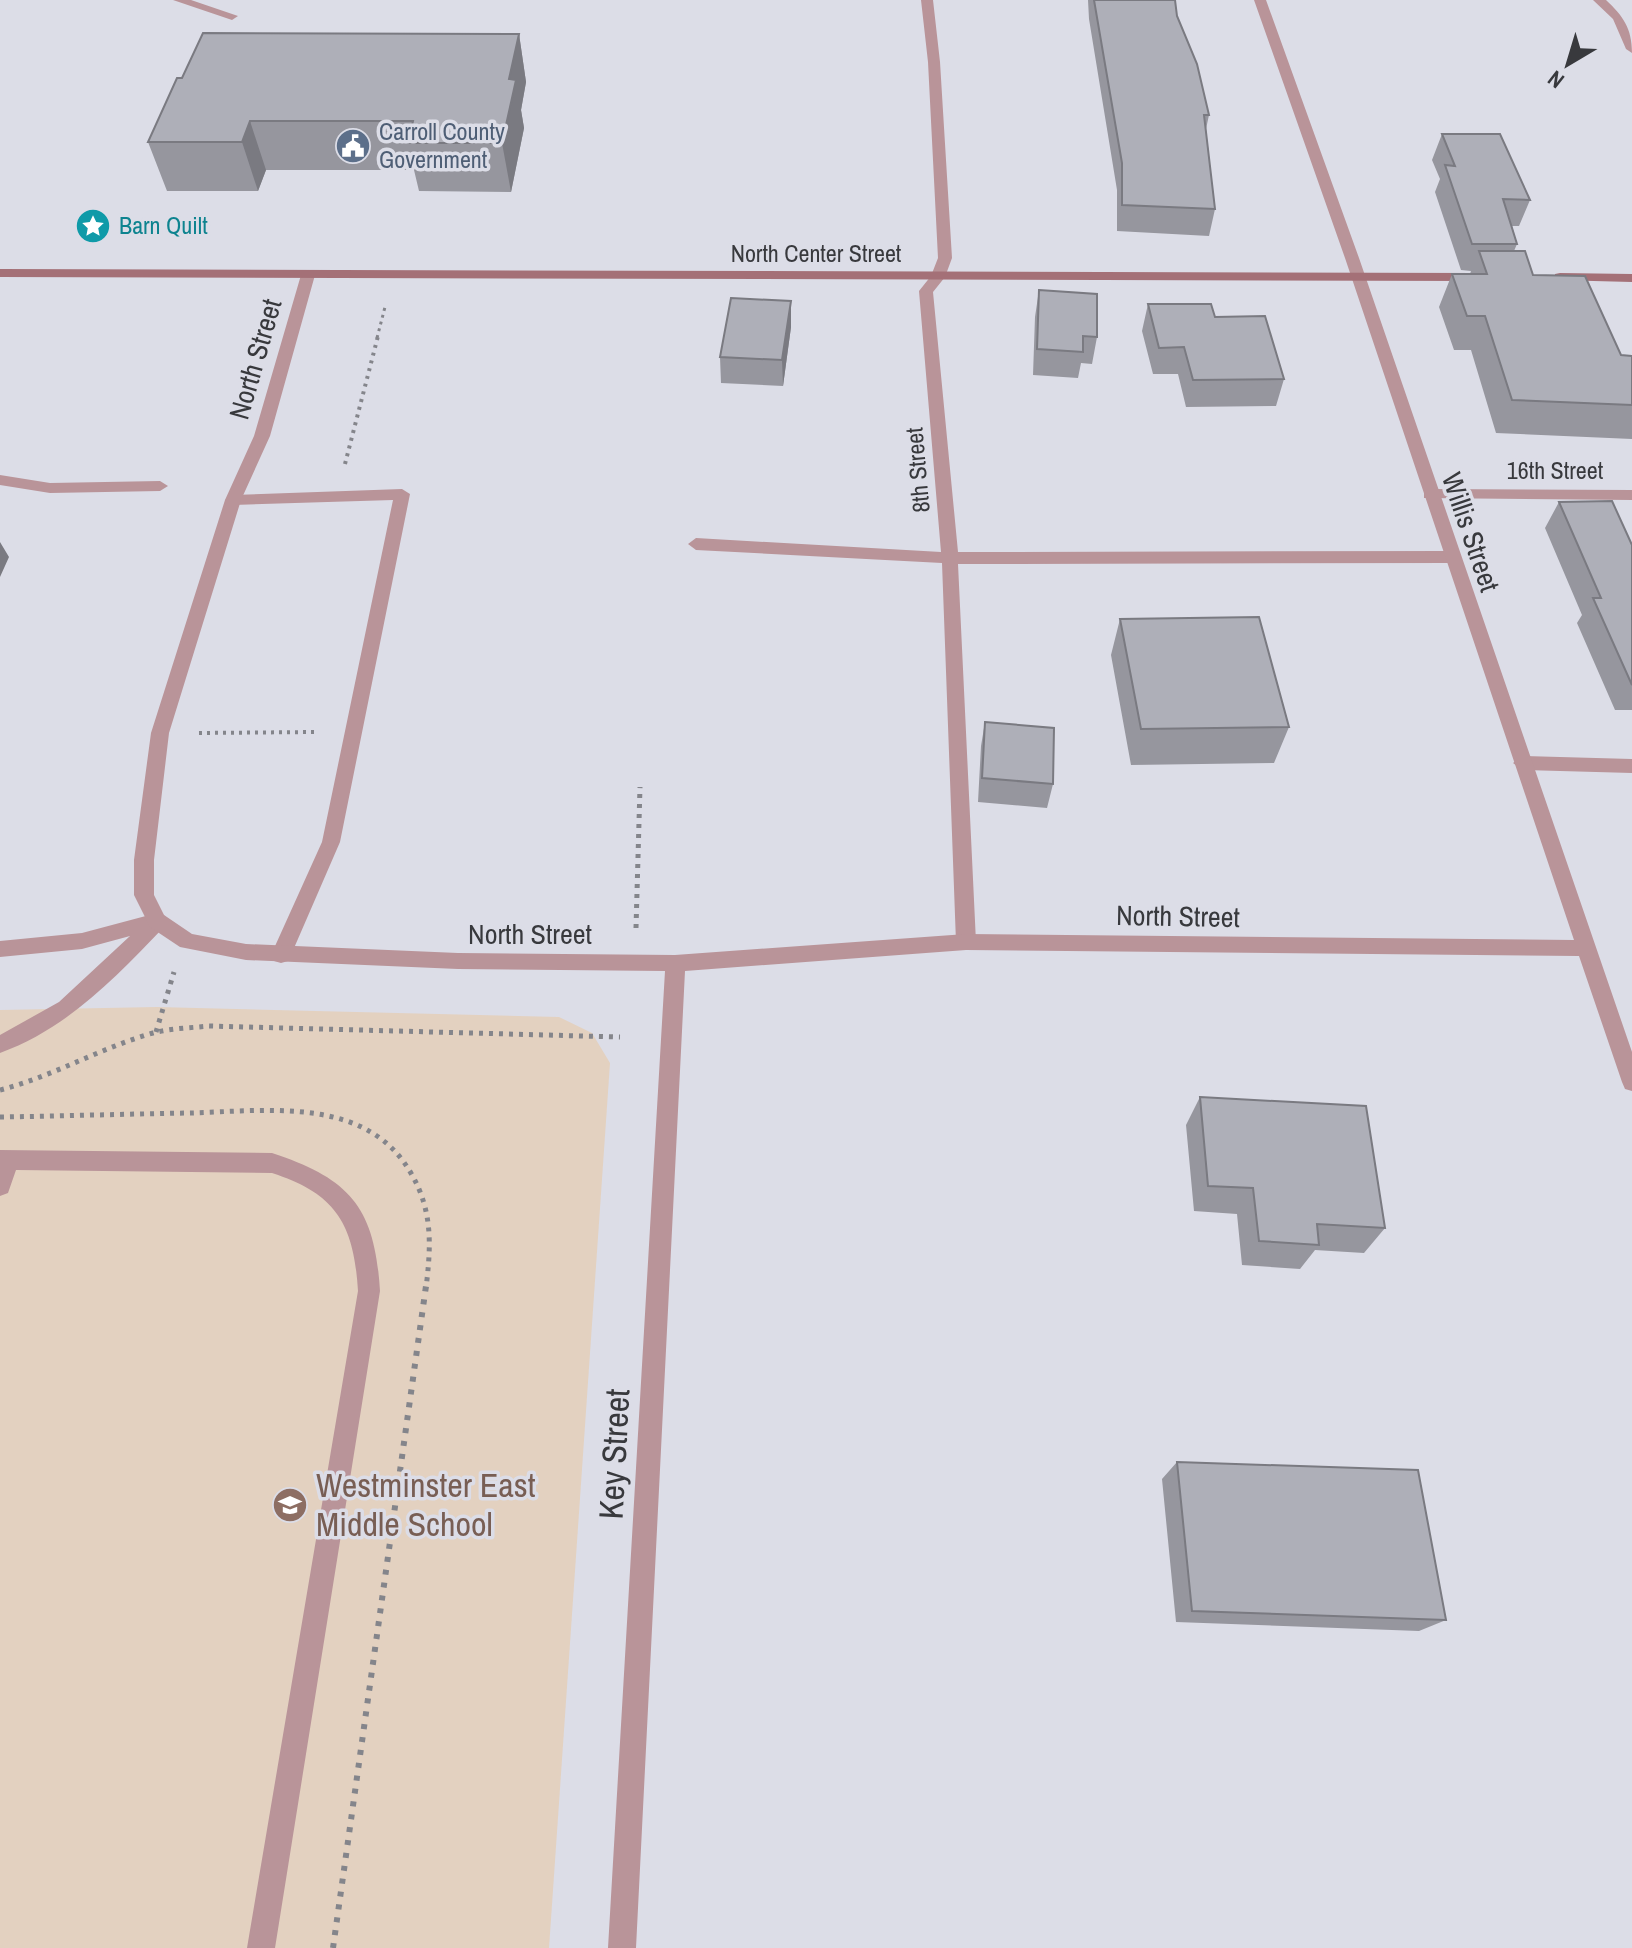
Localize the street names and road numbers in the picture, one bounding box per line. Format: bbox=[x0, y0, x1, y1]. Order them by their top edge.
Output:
street label: North Center Street bbox=[731, 237, 902, 269]
street label: North Street bbox=[220, 294, 290, 424]
street label: 8th Street bbox=[897, 426, 937, 514]
street label: 16th Street bbox=[1507, 454, 1604, 486]
street label: Willis Street bbox=[1433, 467, 1509, 597]
street label: North Street bbox=[1116, 896, 1240, 936]
street label: North Street bbox=[468, 915, 592, 953]
street label: Key Street bbox=[588, 1388, 640, 1520]

